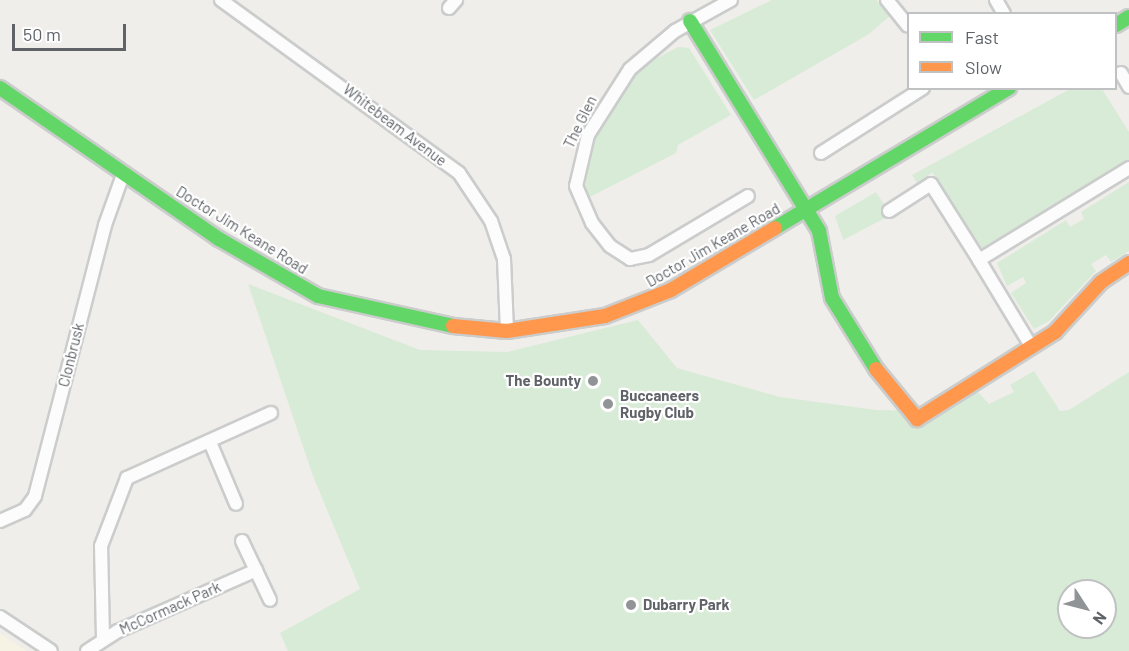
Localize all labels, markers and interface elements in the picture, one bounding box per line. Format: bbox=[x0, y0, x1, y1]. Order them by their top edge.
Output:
scale bar bbox=[15, 12, 129, 50]
legend bbox=[907, 12, 1117, 90]
text: 50 m bbox=[23, 23, 61, 45]
text: Fast bbox=[965, 26, 999, 48]
text: Slow bbox=[965, 56, 1002, 78]
street label: Whitebeam Avenue bbox=[340, 80, 450, 170]
street label: The Glen bbox=[560, 93, 600, 151]
street label: Doctor Jim Keane Road bbox=[173, 182, 311, 278]
street label: Doctor Jim Keane Road bbox=[643, 199, 783, 291]
street label: Clonbrusk bbox=[54, 321, 88, 389]
place label: The Bounty bbox=[506, 372, 581, 390]
marker: The Bounty bbox=[586, 374, 600, 388]
place label: Buccaneers Rugby Club bbox=[620, 386, 699, 421]
marker: Buccaneers Rugby Club bbox=[601, 397, 615, 411]
street label: McCormack Park bbox=[117, 578, 223, 638]
north arrow bbox=[1057, 579, 1117, 639]
place label: Dubarry Park bbox=[643, 596, 729, 614]
marker: Dubarry Park bbox=[624, 598, 638, 612]
text: N bbox=[1090, 609, 1111, 629]

